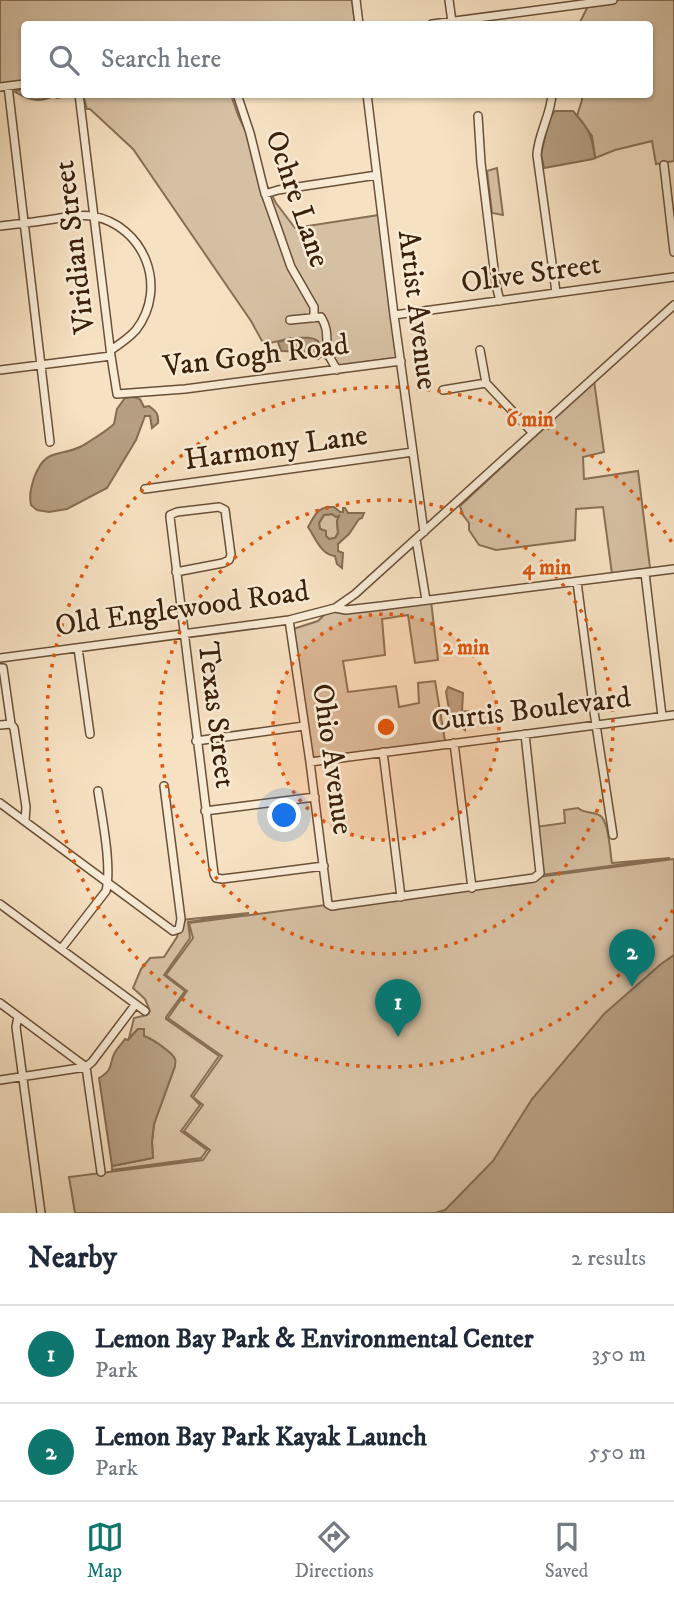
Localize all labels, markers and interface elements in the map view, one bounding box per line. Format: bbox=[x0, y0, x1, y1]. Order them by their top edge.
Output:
search box bbox=[21, 21, 653, 98]
icon: search bbox=[45, 41, 83, 79]
text: Search here bbox=[101, 43, 221, 76]
street label: Ochre Lane bbox=[256, 126, 338, 272]
street label: Viridian Street bbox=[46, 158, 104, 337]
street label: Artist Avenue bbox=[389, 228, 445, 392]
street label: Olive Street bbox=[459, 246, 603, 302]
street label: Van Gogh Road bbox=[160, 326, 351, 386]
text: 6 min bbox=[506, 407, 555, 433]
street label: Harmony Lane bbox=[182, 417, 370, 479]
text: 4 min bbox=[523, 555, 572, 581]
street label: Old Englewood Road bbox=[53, 573, 311, 645]
text: 2 min bbox=[443, 635, 491, 661]
street label: Texas Street bbox=[189, 640, 243, 790]
street label: Curtis Boulevard bbox=[429, 679, 633, 741]
street label: Ohio Avenue bbox=[303, 681, 361, 837]
centre of rings bbox=[374, 715, 398, 739]
your location bbox=[267, 798, 301, 832]
pin: 2 bbox=[609, 929, 655, 987]
pin: 1 bbox=[375, 979, 421, 1037]
text: Nearby bbox=[28, 1240, 117, 1277]
text: 2 results bbox=[571, 1244, 646, 1273]
text: Lemon Bay Park & Environmental Center bbox=[95, 1323, 533, 1356]
text: 1 bbox=[47, 1340, 55, 1369]
text: 350 m bbox=[591, 1340, 646, 1369]
text: Park bbox=[95, 1356, 138, 1385]
text: Lemon Bay Park Kayak Launch bbox=[95, 1421, 427, 1454]
text: 2 bbox=[45, 1438, 57, 1467]
text: 550 m bbox=[589, 1438, 646, 1467]
text: Park bbox=[95, 1454, 138, 1483]
tab: Map bbox=[86, 1518, 124, 1583]
tab: Directions bbox=[295, 1518, 374, 1583]
tab: Saved bbox=[545, 1518, 588, 1583]

